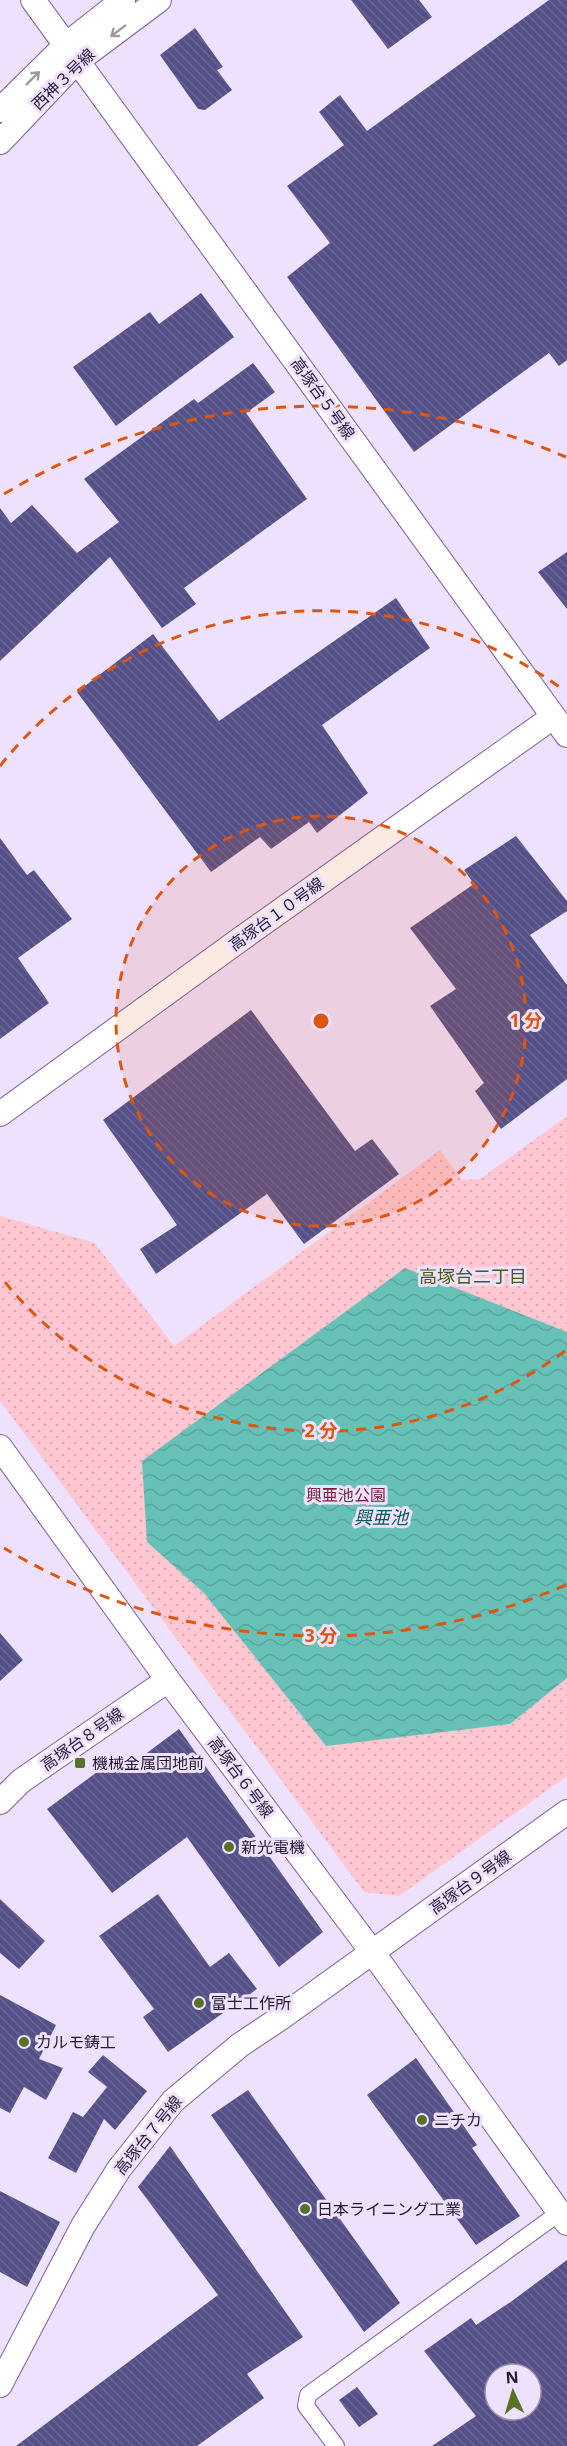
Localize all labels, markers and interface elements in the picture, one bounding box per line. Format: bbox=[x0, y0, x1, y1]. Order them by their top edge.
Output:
one-way arrow bbox=[110, 25, 126, 37]
street label: 西神３号線 bbox=[27, 43, 99, 115]
one-way arrow bbox=[25, 71, 40, 85]
street label: 高塚台５号線 bbox=[286, 353, 360, 443]
street label: 高塚台１０号線 bbox=[224, 872, 328, 956]
text: 1 分 bbox=[510, 1008, 542, 1032]
centre of rings bbox=[311, 1011, 331, 1031]
district label: 高塚台二丁目 bbox=[419, 1264, 527, 1288]
text: 2 分 bbox=[305, 1418, 337, 1442]
park label: 興亜池公園 bbox=[306, 1484, 386, 1506]
water label: 興亜池 bbox=[354, 1505, 410, 1529]
text: 3 分 bbox=[305, 1623, 337, 1647]
street label: 高塚台８号線 bbox=[36, 1702, 128, 1776]
street label: 高塚台６号線 bbox=[203, 1732, 279, 1822]
place label: 機械金属団地前 bbox=[92, 1752, 204, 1774]
marker: 機械金属団地前 bbox=[73, 1756, 87, 1770]
place label: 新光電機 bbox=[241, 1836, 305, 1858]
marker: 新光電機 bbox=[222, 1840, 236, 1854]
street label: 高塚台９号線 bbox=[425, 1845, 515, 1919]
place label: 富士工作所 bbox=[211, 1992, 291, 2014]
marker: 富士工作所 bbox=[192, 1996, 206, 2010]
place label: カルモ鋳工 bbox=[36, 2031, 116, 2053]
marker: カルモ鋳工 bbox=[17, 2035, 31, 2049]
street label: 高塚台７号線 bbox=[109, 2091, 187, 2179]
place label: ニチカ bbox=[434, 2109, 482, 2131]
marker: ニチカ bbox=[415, 2113, 429, 2127]
place label: 日本ライニング工業 bbox=[317, 2198, 461, 2220]
marker: 日本ライニング工業 bbox=[298, 2202, 312, 2216]
north arrow bbox=[483, 2362, 543, 2422]
text: N bbox=[505, 2366, 519, 2388]

